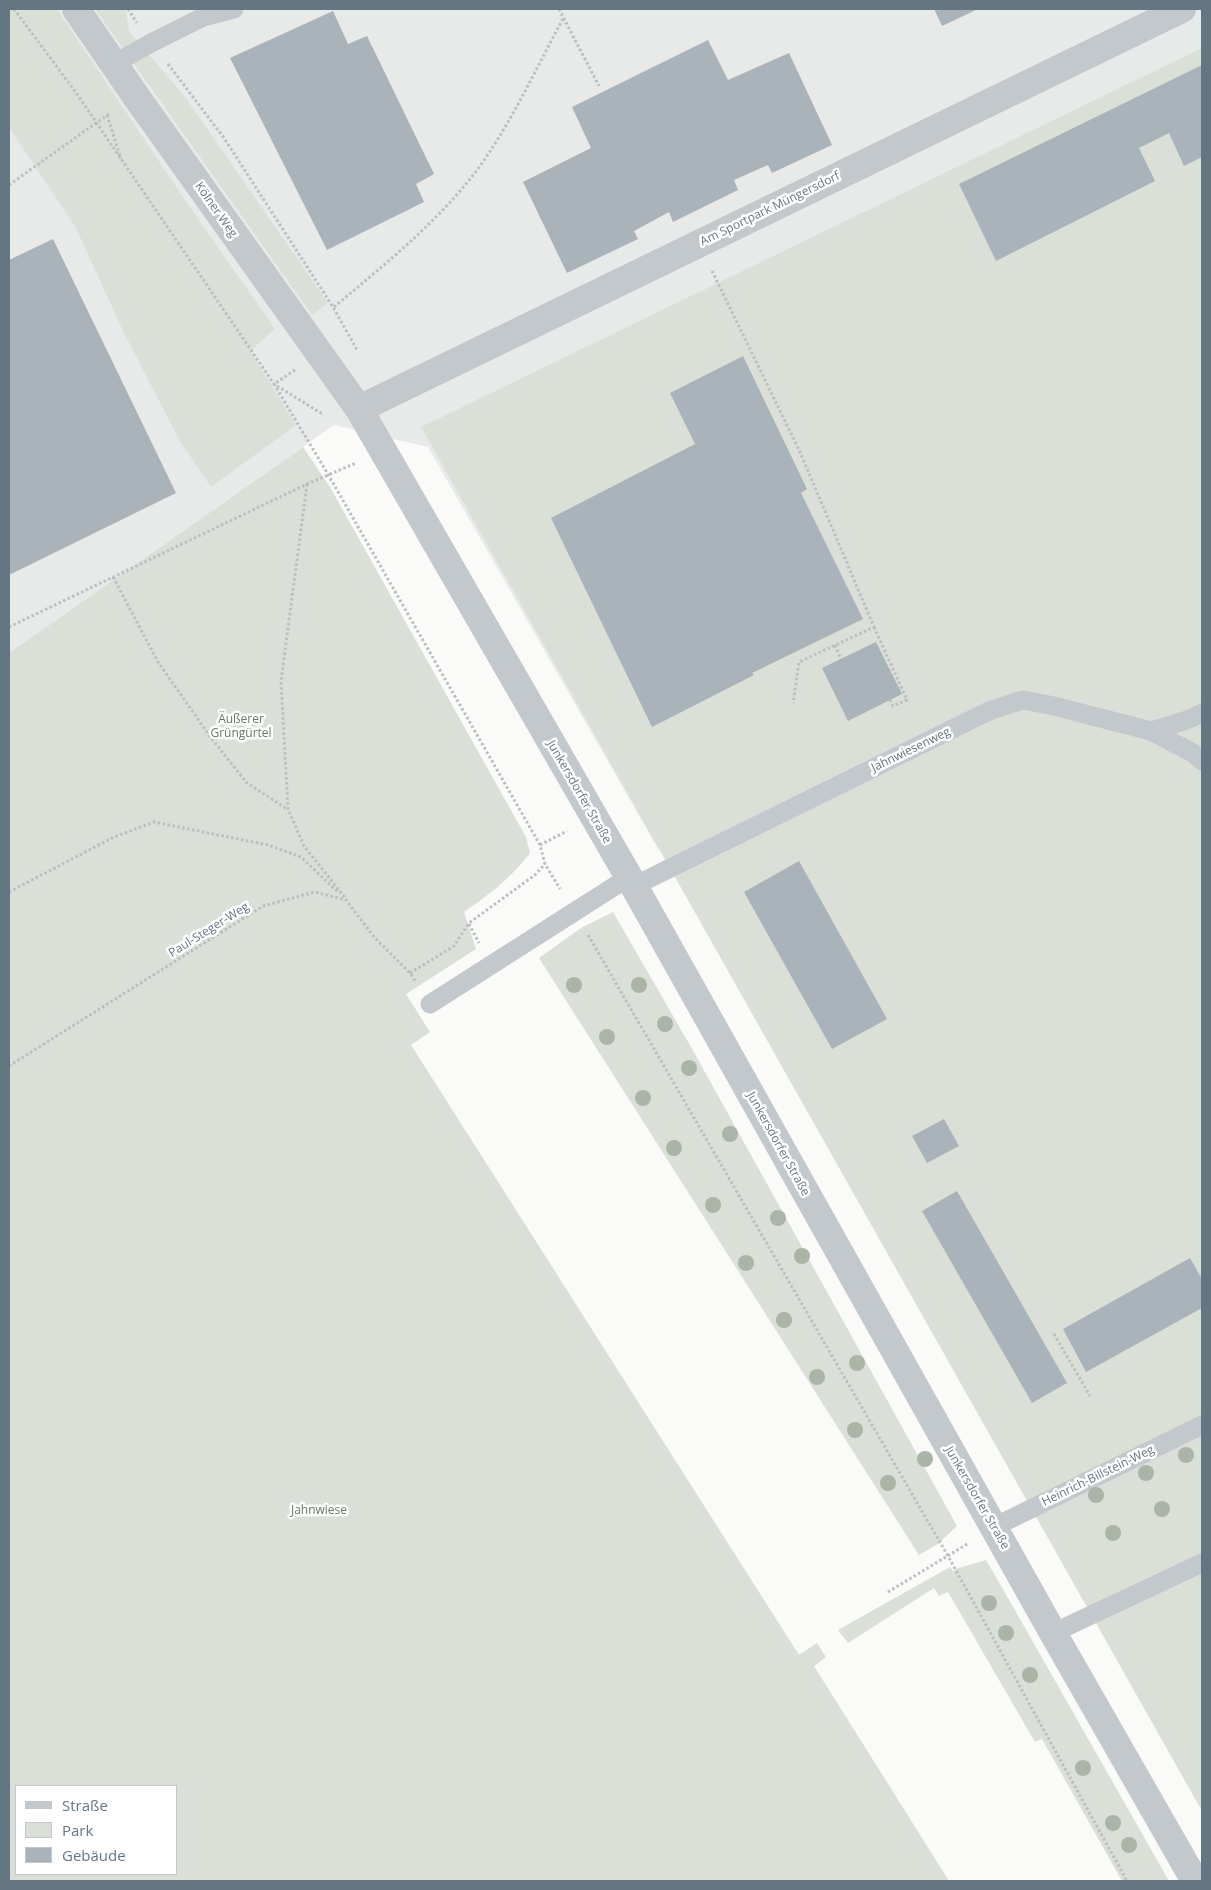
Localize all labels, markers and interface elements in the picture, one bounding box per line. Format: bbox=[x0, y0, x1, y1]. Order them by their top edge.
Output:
street label: Am Sportpark Müngersdorf bbox=[698, 169, 842, 249]
street label: Kölner Weg bbox=[192, 180, 240, 240]
park label: Äußerer Grüngürtel bbox=[210, 713, 272, 741]
street label: Jahnwiesenweg bbox=[869, 725, 953, 775]
street label: Junkersdorfer Straße bbox=[544, 738, 614, 846]
street label: Paul-Steger-Weg bbox=[166, 899, 252, 961]
street label: Junkersdorfer Straße bbox=[743, 1090, 813, 1198]
street label: Heinrich-Billstein-Weg bbox=[1040, 1443, 1156, 1509]
street label: Junkersdorfer Straße bbox=[942, 1444, 1012, 1552]
park label: Jahnwiese bbox=[291, 1504, 347, 1518]
legend bbox=[15, 1785, 178, 1875]
text: Straße bbox=[62, 1795, 108, 1815]
text: Park bbox=[62, 1820, 93, 1840]
text: Gebäude bbox=[62, 1845, 126, 1865]

